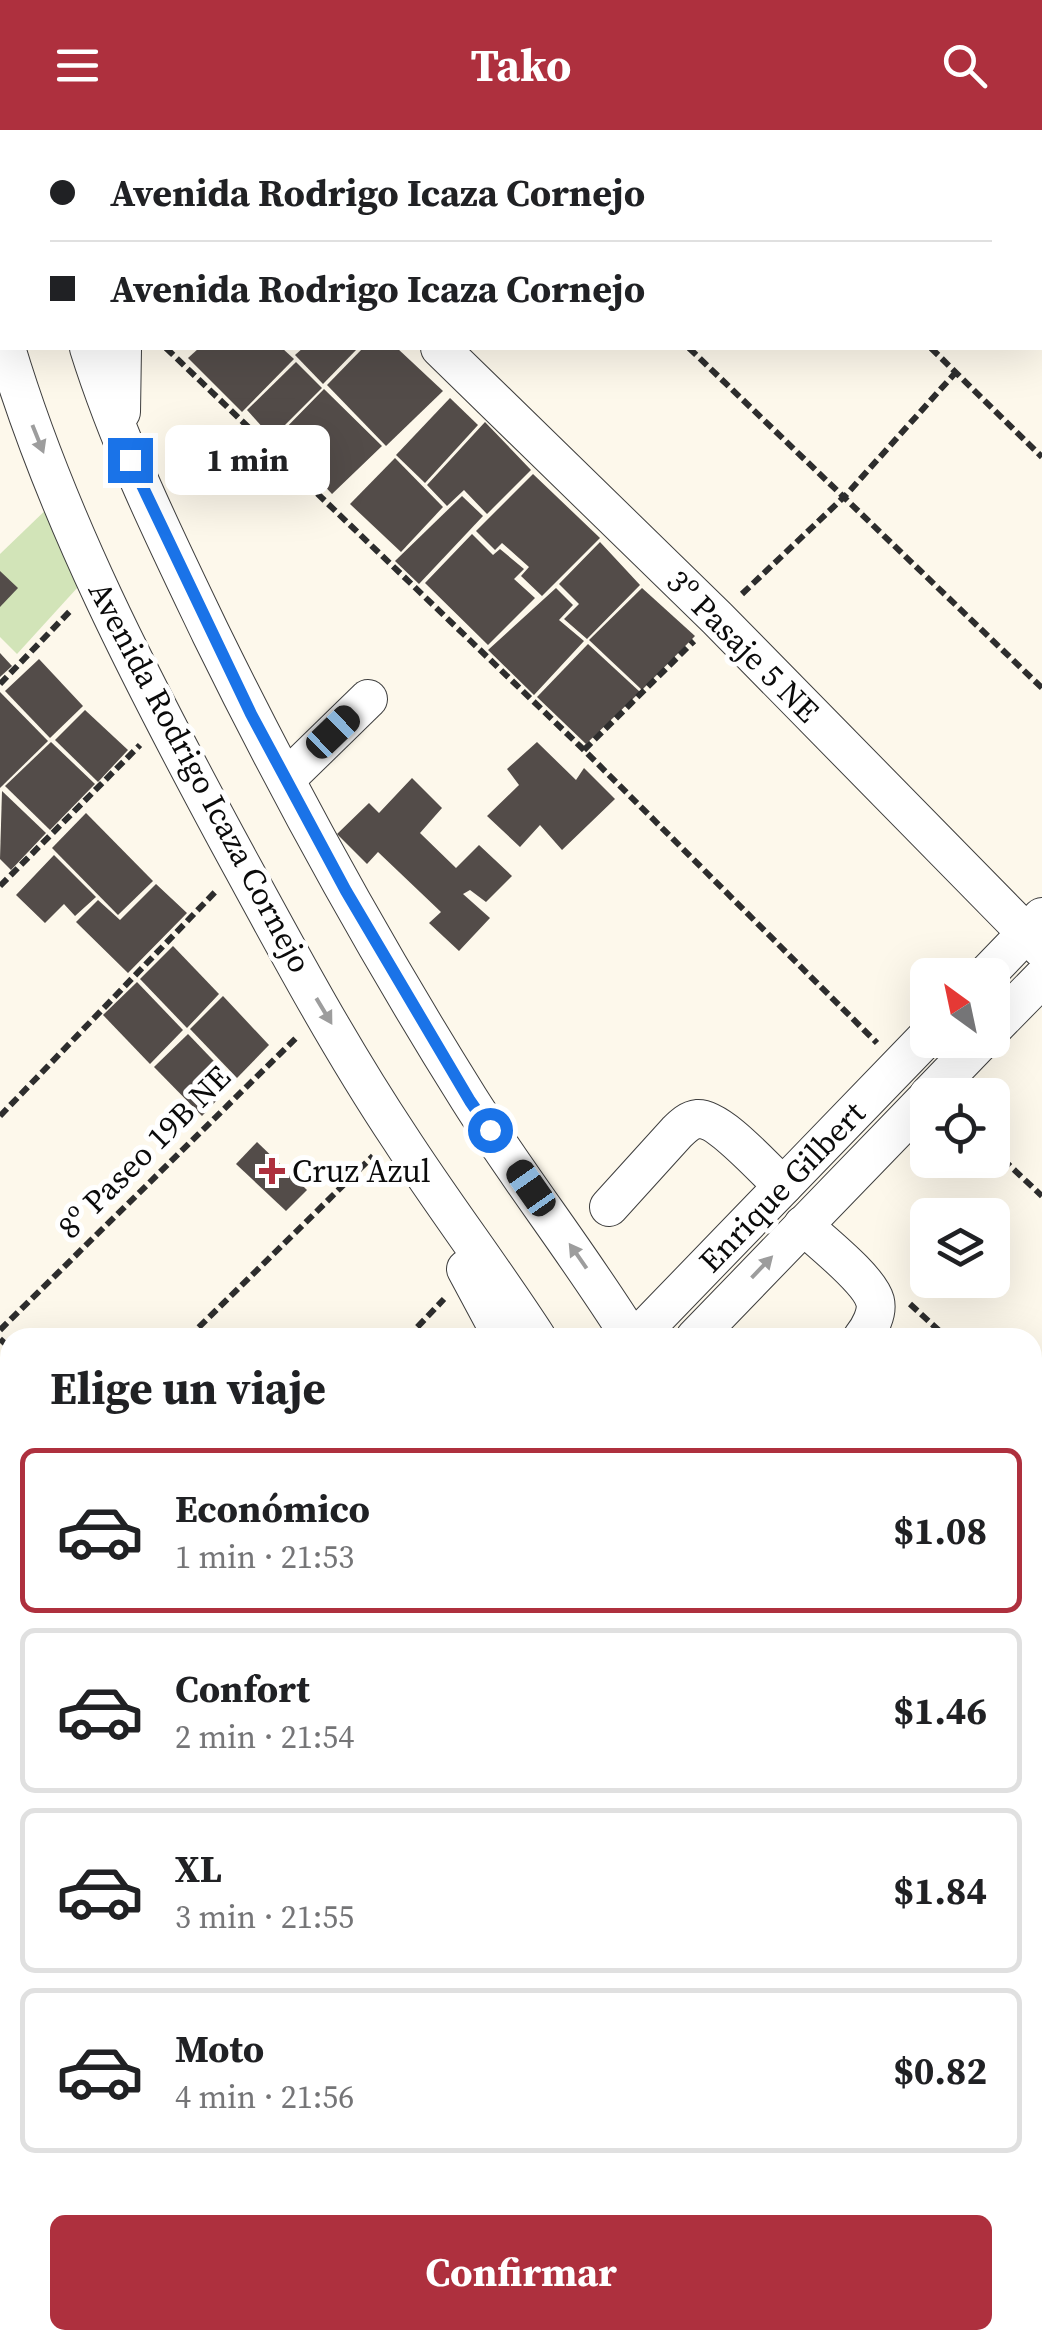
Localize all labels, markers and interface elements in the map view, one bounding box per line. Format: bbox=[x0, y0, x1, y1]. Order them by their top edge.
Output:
text: Tako bbox=[470, 34, 572, 96]
icon: menu bbox=[50, 38, 105, 93]
icon: search bbox=[937, 38, 992, 93]
text: Avenida Rodrigo Icaza Cornejo bbox=[110, 167, 645, 219]
text: Avenida Rodrigo Icaza Cornejo bbox=[110, 263, 645, 315]
one-way arrow bbox=[30, 425, 46, 454]
callout: 1 min bbox=[165, 425, 330, 495]
route end bbox=[108, 438, 153, 483]
text: 1 min bbox=[206, 438, 289, 482]
street label: 3º Pasaje 5 NE bbox=[657, 560, 829, 732]
street label: Avenida Rodrigo Icaza Cornejo bbox=[78, 574, 322, 980]
car bbox=[301, 700, 365, 764]
north arrow bbox=[910, 958, 1010, 1058]
map controls bbox=[910, 958, 1010, 1298]
one-way arrow bbox=[315, 997, 332, 1025]
street label: 8º Paseo 19B NE bbox=[48, 1056, 240, 1248]
button: locate bbox=[910, 1078, 1010, 1178]
street label: Enrique Gilbert bbox=[689, 1091, 875, 1282]
route start bbox=[468, 1108, 513, 1153]
place label: Cruz Azul bbox=[292, 1149, 430, 1193]
car bbox=[502, 1155, 560, 1221]
marker: Cruz Azul bbox=[261, 1160, 283, 1182]
button: layers bbox=[910, 1198, 1010, 1298]
one-way arrow bbox=[569, 1242, 588, 1269]
one-way arrow bbox=[750, 1256, 773, 1280]
text: Elige un viaje bbox=[50, 1357, 326, 1419]
text: Económico bbox=[175, 1483, 370, 1535]
icon: car bbox=[55, 1486, 145, 1576]
text: $1.08 bbox=[893, 1505, 987, 1557]
text: 1 min · 21:53 bbox=[175, 1535, 354, 1579]
text: Confort bbox=[175, 1663, 310, 1715]
icon: car bbox=[55, 1666, 145, 1756]
text: $1.46 bbox=[893, 1685, 987, 1737]
text: 2 min · 21:54 bbox=[175, 1715, 354, 1759]
text: XL bbox=[175, 1843, 222, 1895]
icon: car bbox=[55, 1846, 145, 1936]
text: $1.84 bbox=[893, 1865, 987, 1917]
text: 3 min · 21:55 bbox=[175, 1895, 354, 1939]
text: Moto bbox=[175, 2023, 264, 2075]
icon: car bbox=[55, 2026, 145, 2116]
text: $0.82 bbox=[893, 2045, 987, 2097]
text: 4 min · 21:56 bbox=[175, 2075, 354, 2119]
button: Confirmar bbox=[50, 2215, 992, 2330]

